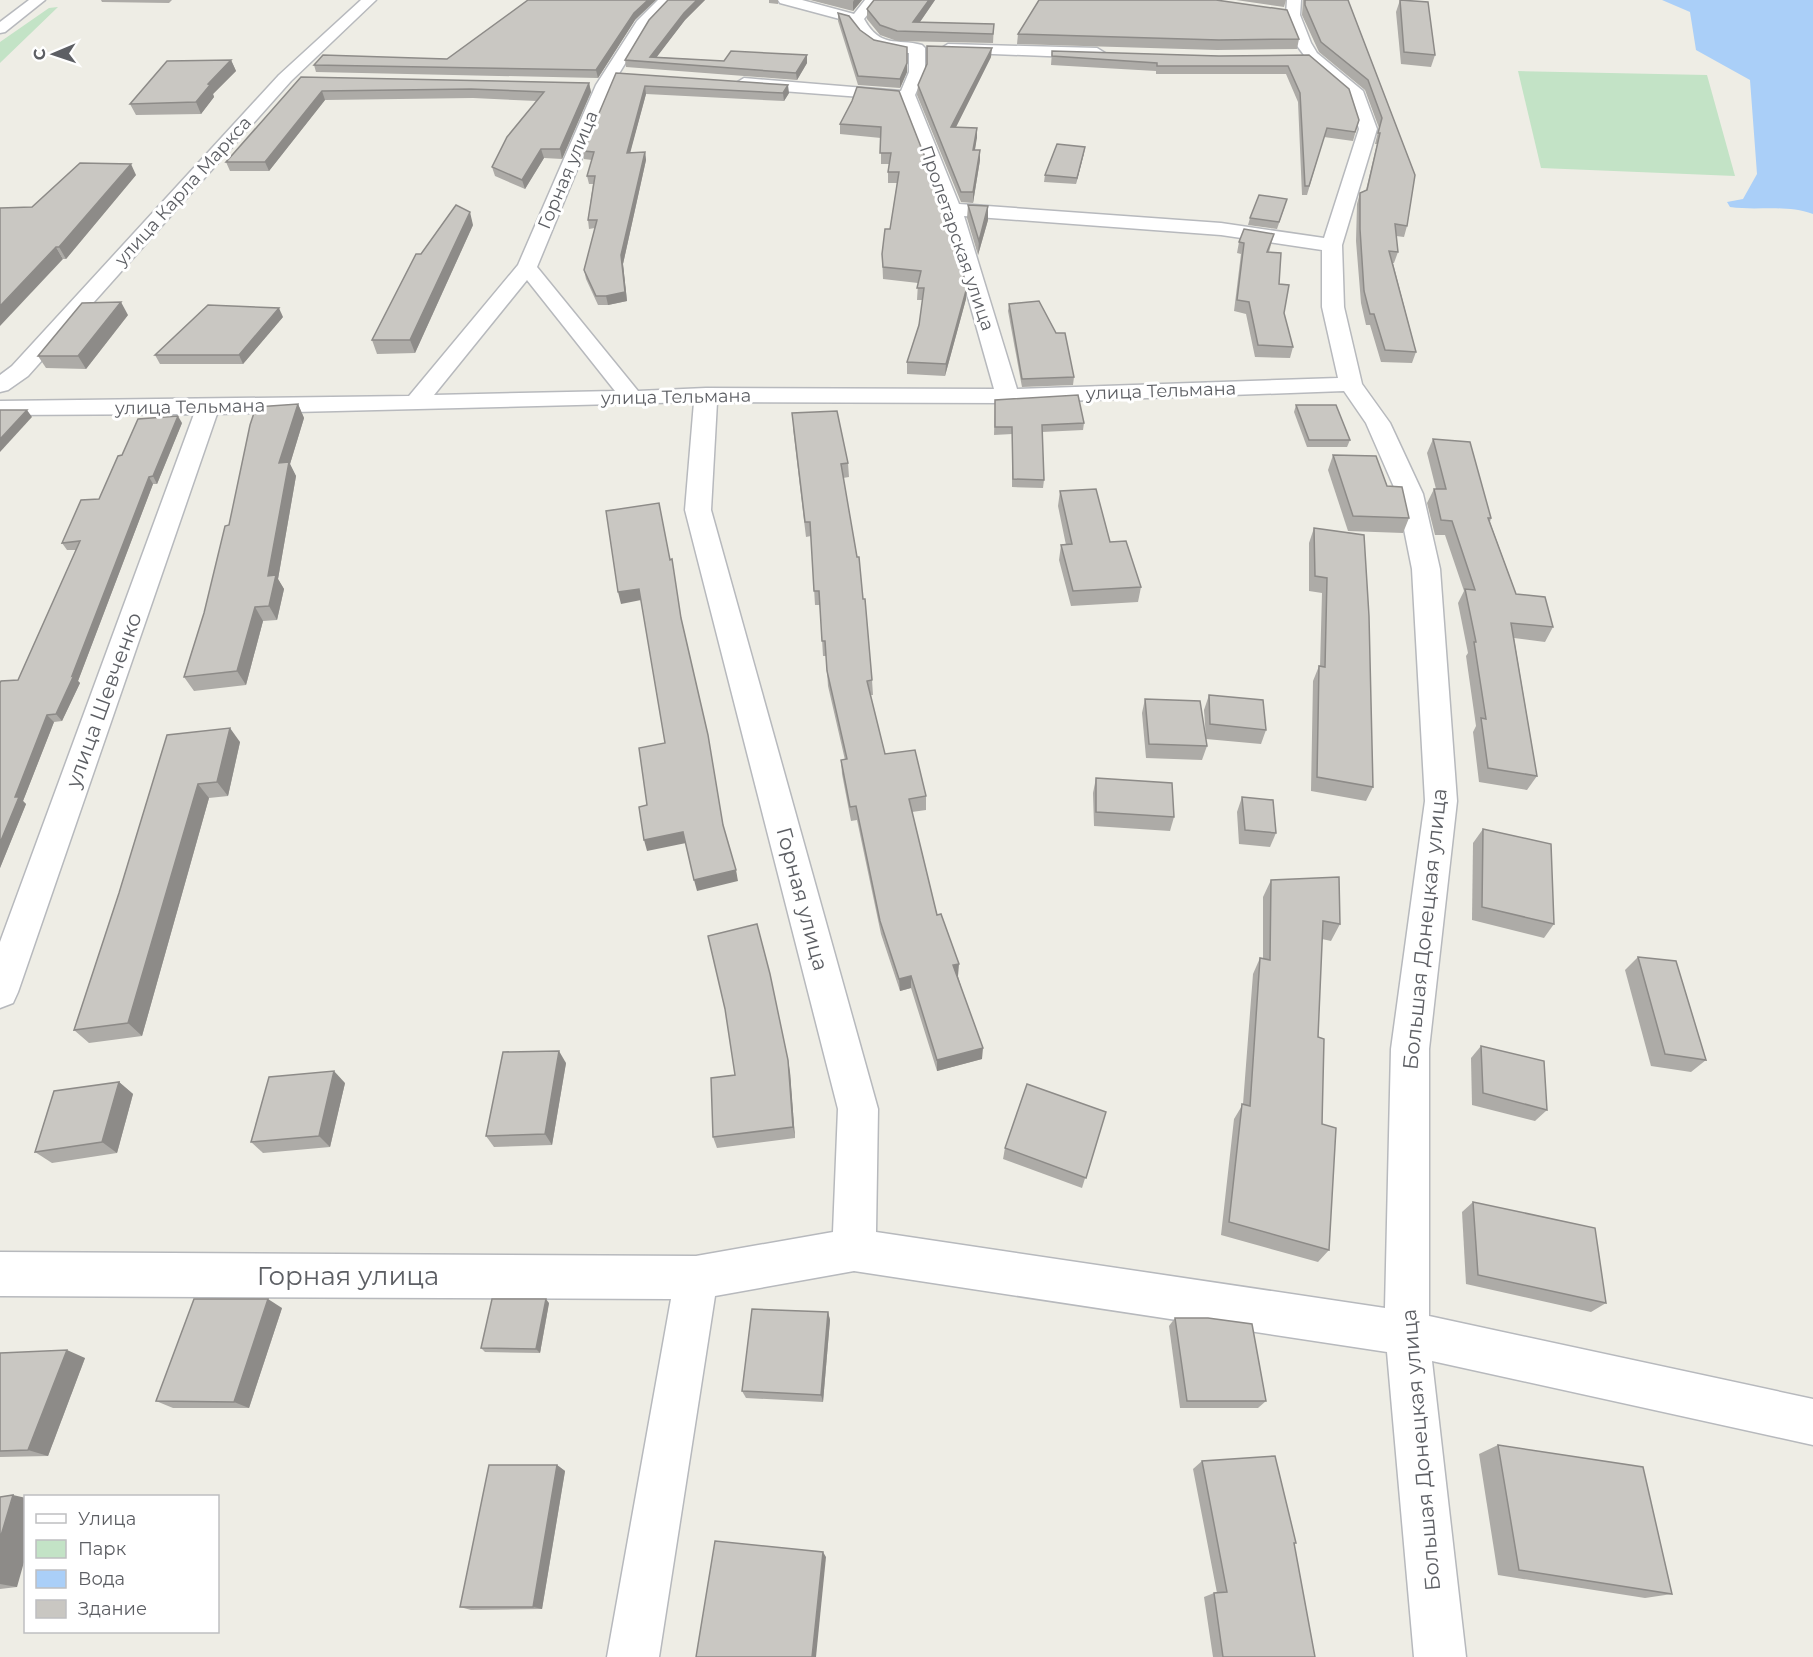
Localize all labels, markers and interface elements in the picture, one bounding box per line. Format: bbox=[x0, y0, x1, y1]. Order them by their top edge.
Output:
north arrow bbox=[24, 24, 84, 84]
text: С bbox=[30, 48, 49, 61]
street label: Горная улица bbox=[533, 108, 603, 232]
street label: улица Карла Маркса bbox=[109, 112, 256, 271]
street label: Пролетарская улица bbox=[915, 142, 999, 334]
street label: улица Тельмана bbox=[1085, 377, 1236, 405]
street label: улица Тельмана bbox=[600, 385, 751, 409]
street label: улица Тельмана bbox=[114, 395, 265, 419]
street label: улица Шевченко bbox=[60, 609, 147, 792]
street label: Большая Донецкая улица bbox=[1397, 787, 1452, 1071]
street label: Горная улица bbox=[771, 824, 834, 973]
street label: Горная улица bbox=[257, 1260, 439, 1292]
street label: Большая Донецкая улица bbox=[1396, 1308, 1445, 1592]
legend bbox=[24, 1495, 219, 1633]
text: Улица bbox=[78, 1508, 136, 1530]
text: Парк bbox=[78, 1538, 127, 1560]
text: Вода bbox=[78, 1568, 125, 1590]
text: Здание bbox=[78, 1598, 147, 1620]

